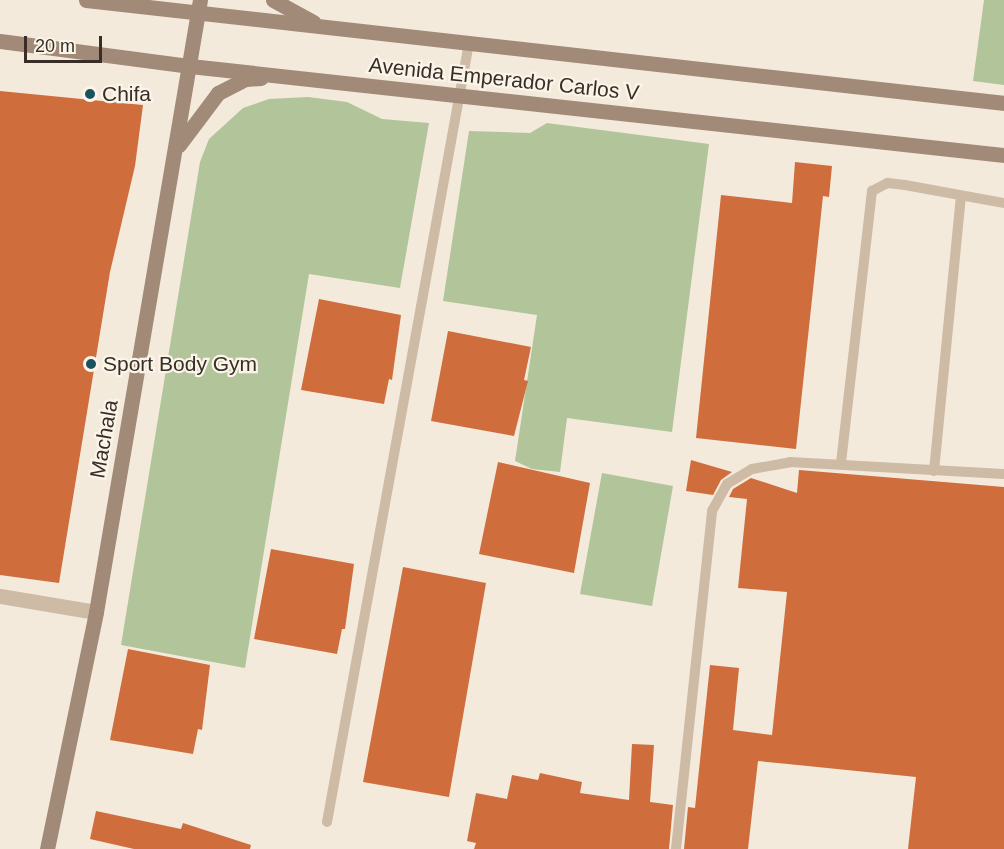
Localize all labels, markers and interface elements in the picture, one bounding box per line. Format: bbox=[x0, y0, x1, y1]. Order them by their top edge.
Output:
scale bar bbox=[27, 24, 105, 62]
text: 20 m bbox=[35, 36, 75, 56]
street label: Avenida Emperador Carlos V bbox=[368, 52, 640, 106]
place label: Chifa bbox=[102, 81, 151, 107]
marker: Chifa bbox=[83, 87, 97, 101]
place label: Sport Body Gym bbox=[103, 351, 257, 377]
marker: Sport Body Gym bbox=[84, 357, 98, 371]
street label: Machala bbox=[85, 398, 123, 480]

